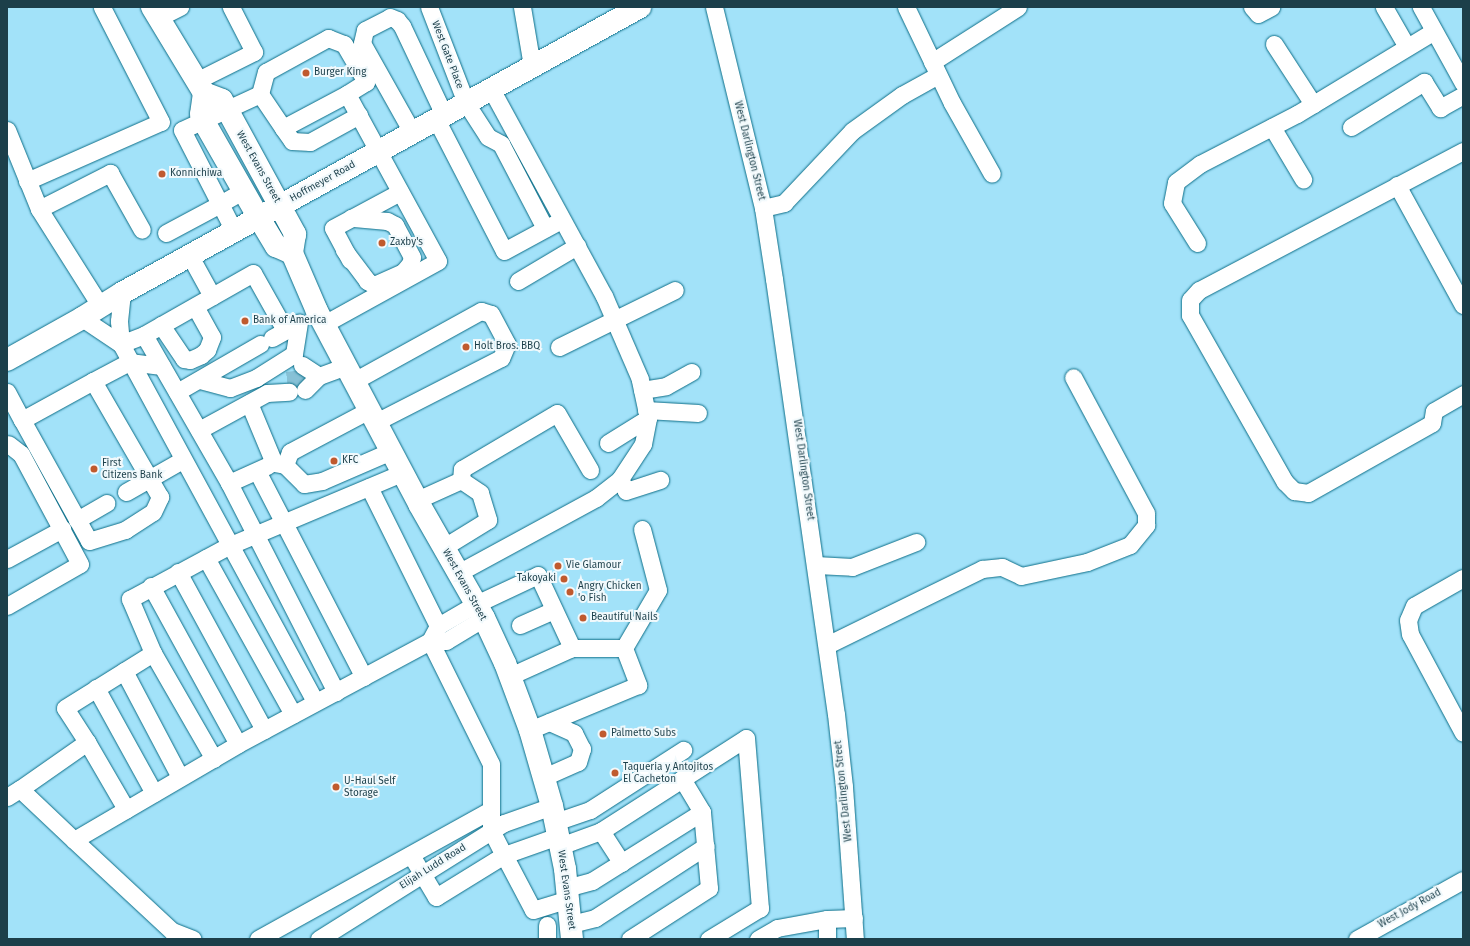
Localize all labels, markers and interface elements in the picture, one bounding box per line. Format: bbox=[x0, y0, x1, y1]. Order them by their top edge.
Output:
street label: West Gate Place bbox=[429, 19, 465, 91]
place label: Burger King bbox=[314, 67, 366, 79]
marker: Burger King bbox=[301, 68, 311, 78]
street label: West Darlington Street bbox=[731, 100, 767, 202]
street label: West Evans Street bbox=[233, 129, 283, 205]
street label: Hoffmeyer Road bbox=[288, 159, 358, 205]
place label: Konnichiwa bbox=[170, 168, 222, 180]
marker: Konnichiwa bbox=[157, 169, 167, 179]
place label: Zaxby's bbox=[390, 237, 423, 249]
marker: Zaxby's bbox=[377, 238, 387, 248]
place label: Bank of America bbox=[253, 315, 327, 327]
marker: Bank of America bbox=[240, 316, 250, 326]
place label: Holt Bros. BBQ bbox=[474, 341, 540, 353]
marker: Holt Bros. BBQ bbox=[461, 342, 471, 352]
street label: West Darlington Street bbox=[790, 419, 816, 521]
place label: KFC bbox=[342, 455, 358, 467]
marker: KFC bbox=[329, 456, 339, 466]
place label: First Citizens Bank bbox=[102, 457, 162, 480]
marker: First Citizens Bank bbox=[89, 464, 99, 474]
street label: West Evans Street bbox=[439, 547, 489, 623]
place label: Vie Glamour bbox=[566, 560, 621, 572]
marker: Vie Glamour bbox=[553, 561, 563, 571]
place label: Takoyaki bbox=[517, 573, 556, 585]
marker: Takoyaki bbox=[559, 574, 569, 584]
place label: Angry Chicken 'o Fish bbox=[578, 580, 642, 604]
marker: Angry Chicken 'o Fish bbox=[565, 587, 575, 597]
place label: Beautiful Nails bbox=[591, 612, 658, 624]
marker: Beautiful Nails bbox=[578, 613, 588, 623]
place label: Palmetto Subs bbox=[611, 728, 676, 740]
marker: Palmetto Subs bbox=[598, 729, 608, 739]
street label: West Darlington Street bbox=[833, 740, 855, 842]
place label: Taqueria y Antojitos El Cacheton bbox=[623, 761, 713, 784]
marker: Taqueria y Antojitos El Cacheton bbox=[610, 768, 620, 778]
place label: U-Haul Self Storage bbox=[344, 775, 395, 798]
marker: U-Haul Self Storage bbox=[331, 782, 341, 792]
street label: Elijah Ludd Road bbox=[398, 842, 468, 892]
street label: West Evans Street bbox=[554, 849, 578, 931]
street label: West Jody Road bbox=[1376, 887, 1444, 931]

